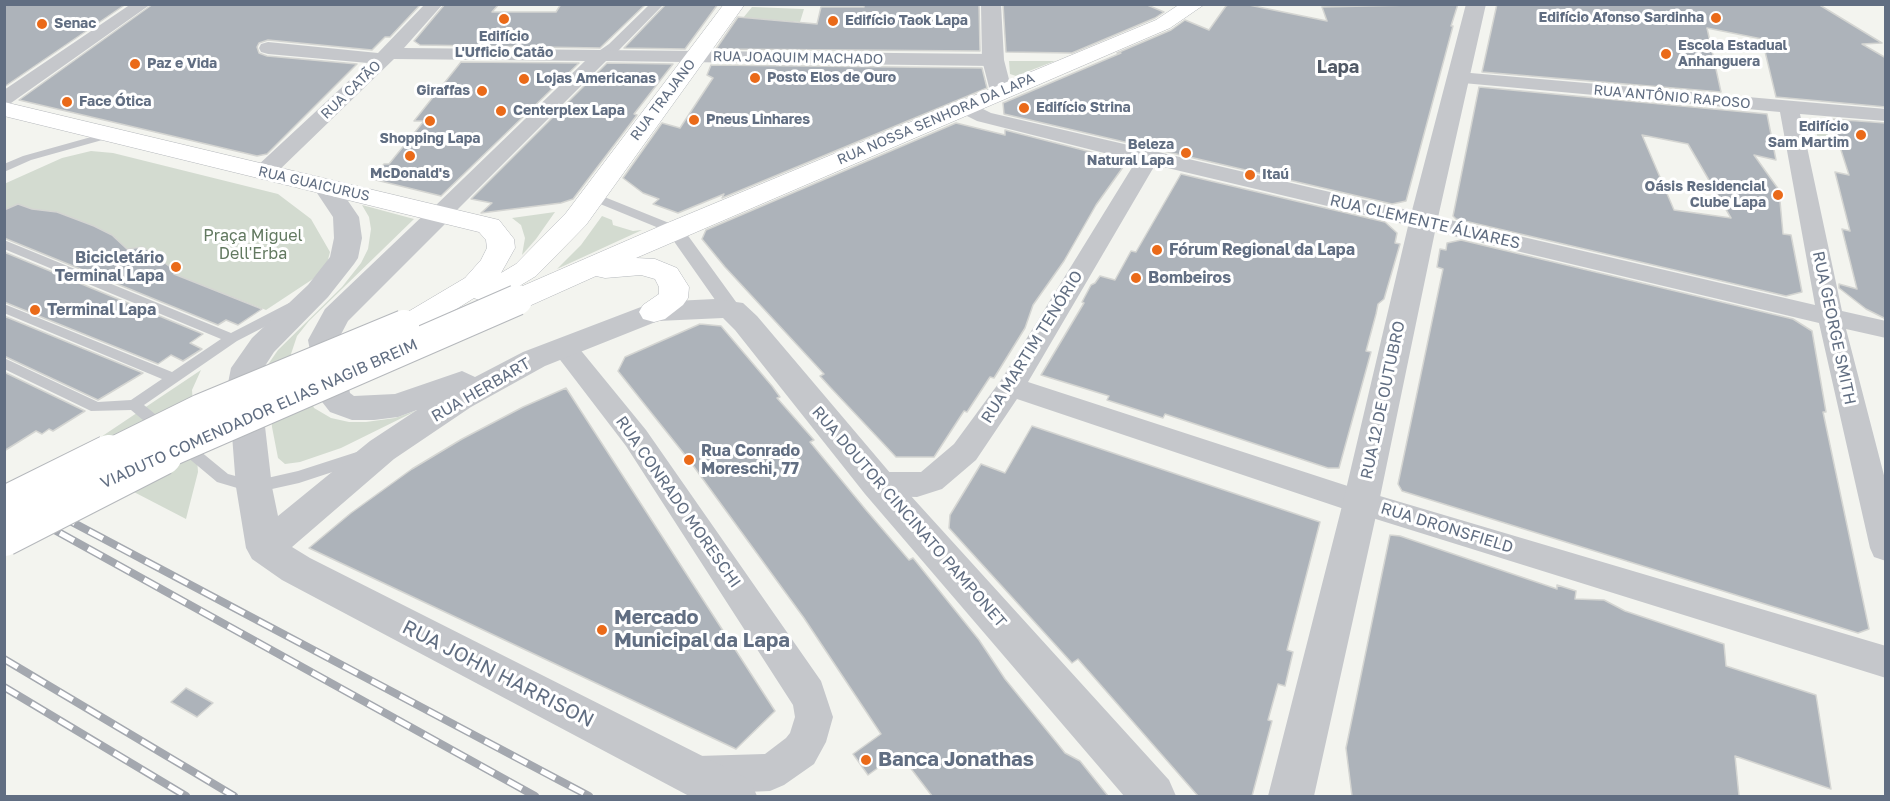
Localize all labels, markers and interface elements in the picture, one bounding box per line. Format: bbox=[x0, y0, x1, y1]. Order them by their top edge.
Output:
place label: Edifício Afonso Sardinha bbox=[1539, 10, 1704, 26]
marker: Edifício Afonso Sardinha bbox=[1709, 11, 1723, 25]
marker: Edifício L'Ufficio Catão bbox=[497, 12, 511, 26]
place label: Edifício Taok Lapa bbox=[845, 13, 968, 29]
marker: Edifício Taok Lapa bbox=[826, 14, 840, 28]
place label: Senac bbox=[54, 16, 96, 32]
marker: Senac bbox=[35, 17, 49, 31]
place label: Edifício L'Ufficio Catão bbox=[455, 29, 553, 62]
place label: Escola Estadual Anhanguera bbox=[1678, 38, 1787, 70]
marker: Escola Estadual Anhanguera bbox=[1659, 47, 1673, 61]
street label: RUA JOAQUIM MACHADO bbox=[713, 48, 883, 68]
place label: Paz e Vida bbox=[147, 56, 217, 72]
street label: RUA TRAJANO bbox=[627, 56, 699, 144]
district label: Lapa bbox=[1317, 56, 1359, 78]
marker: Paz e Vida bbox=[128, 57, 142, 71]
street label: RUA CATÃO bbox=[318, 57, 384, 123]
place label: Posto Elos de Ouro bbox=[767, 70, 896, 86]
street label: RUA NOSSA SENHORA DA LAPA bbox=[835, 70, 1037, 168]
place label: Lojas Americanas bbox=[536, 71, 656, 87]
marker: Posto Elos de Ouro bbox=[748, 71, 762, 85]
marker: Lojas Americanas bbox=[517, 72, 531, 86]
street label: RUA ANTÔNIO RAPOSO bbox=[1593, 82, 1751, 112]
place label: Giraffas bbox=[416, 83, 470, 99]
marker: Giraffas bbox=[475, 84, 489, 98]
place label: Face Ótica bbox=[79, 94, 151, 110]
marker: Face Ótica bbox=[60, 95, 74, 109]
place label: Edifício Strina bbox=[1036, 100, 1131, 116]
marker: Edifício Strina bbox=[1017, 101, 1031, 115]
place label: Centerplex Lapa bbox=[513, 103, 625, 119]
marker: Centerplex Lapa bbox=[494, 104, 508, 118]
place label: Pneus Linhares bbox=[706, 112, 810, 128]
marker: Pneus Linhares bbox=[687, 113, 701, 127]
marker: Shopping Lapa bbox=[423, 114, 437, 128]
place label: Edifício Sam Martim bbox=[1768, 119, 1849, 152]
marker: Edifício Sam Martim bbox=[1854, 128, 1868, 142]
place label: Shopping Lapa bbox=[380, 131, 480, 147]
place label: Beleza Natural Lapa bbox=[1087, 137, 1174, 170]
marker: Beleza Natural Lapa bbox=[1179, 146, 1193, 160]
marker: McDonald's bbox=[403, 149, 417, 163]
street label: RUA GUAICURUS bbox=[257, 163, 371, 205]
place label: McDonald's bbox=[370, 166, 450, 182]
place label: Itaú bbox=[1262, 167, 1289, 183]
marker: Itaú bbox=[1243, 168, 1257, 182]
place label: Oásis Residencial Clube Lapa bbox=[1645, 179, 1766, 212]
marker: Oásis Residencial Clube Lapa bbox=[1771, 188, 1785, 202]
street label: RUA CLEMENTE ÁLVARES bbox=[1328, 191, 1522, 253]
park label: Praça Miguel Dell'Erba bbox=[203, 226, 303, 264]
place label: Fórum Regional da Lapa bbox=[1169, 240, 1355, 260]
marker: Fórum Regional da Lapa bbox=[1150, 243, 1164, 257]
place label: Bicicletário Terminal Lapa bbox=[55, 248, 164, 286]
street label: RUA GEORGE SMITH bbox=[1808, 249, 1860, 407]
marker: Bicicletário Terminal Lapa bbox=[169, 260, 183, 274]
street label: RUA MARTIM TENÓRIO bbox=[977, 267, 1087, 427]
place label: Bombeiros bbox=[1148, 268, 1231, 288]
marker: Bombeiros bbox=[1129, 271, 1143, 285]
place label: Terminal Lapa bbox=[47, 300, 156, 320]
marker: Terminal Lapa bbox=[28, 303, 42, 317]
street label: RUA 12 DE OUTUBRO bbox=[1357, 319, 1409, 481]
street label: VIADUTO COMENDADOR ELIAS NAGIB BREIM bbox=[97, 335, 421, 493]
street label: RUA HERBART bbox=[428, 354, 534, 426]
street label: RUA DOUTOR CINCINATO PAMPONET bbox=[808, 403, 1010, 631]
street label: RUA CONRADO MORESCHI bbox=[611, 413, 745, 591]
place label: Rua Conrado Moreschi, 77 bbox=[701, 441, 800, 479]
marker: Rua Conrado Moreschi, 77 bbox=[682, 453, 696, 467]
street label: RUA DRONSFIELD bbox=[1378, 499, 1516, 557]
place label: Mercado Municipal da Lapa bbox=[614, 606, 790, 653]
street label: RUA JOHN HARRISON bbox=[398, 615, 598, 733]
marker: Mercado Municipal da Lapa bbox=[595, 623, 609, 637]
place label: Banca Jonathas bbox=[878, 748, 1034, 772]
marker: Banca Jonathas bbox=[859, 753, 873, 767]

